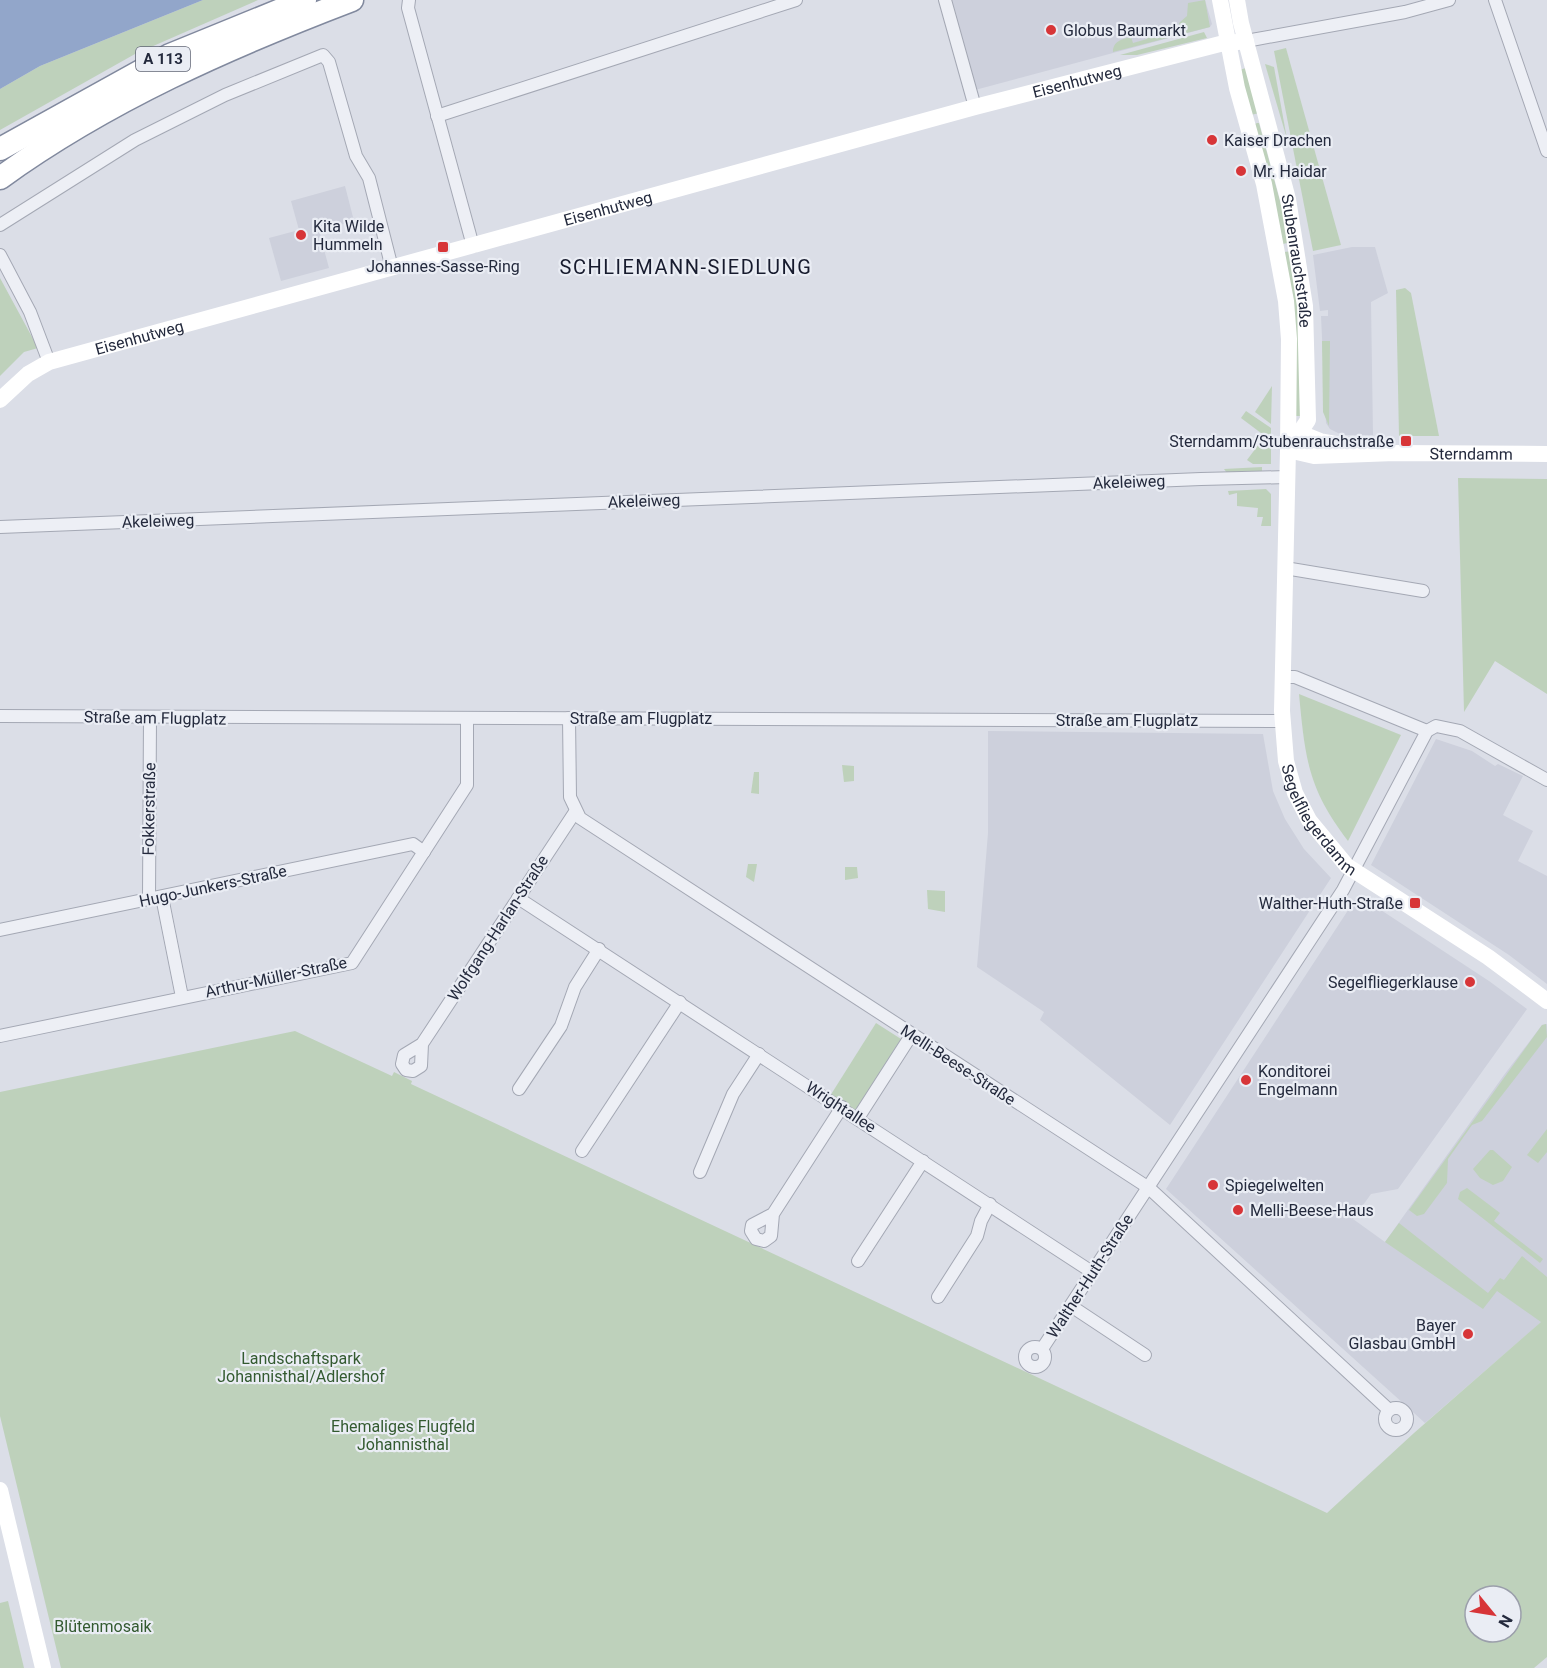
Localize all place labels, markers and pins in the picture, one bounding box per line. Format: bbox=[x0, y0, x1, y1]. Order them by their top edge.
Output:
place label: Globus Baumarkt bbox=[1063, 21, 1186, 40]
marker: Globus Baumarkt bbox=[1044, 23, 1058, 37]
place label: Kaiser Drachen bbox=[1224, 131, 1332, 150]
marker: Kaiser Drachen bbox=[1205, 133, 1219, 147]
place label: Mr. Haidar bbox=[1253, 162, 1327, 181]
marker: Mr. Haidar bbox=[1234, 164, 1248, 178]
place label: Kita Wilde Hummeln bbox=[313, 217, 384, 254]
marker: Kita Wilde Hummeln bbox=[294, 228, 308, 242]
marker: Johannes-Sasse-Ring bbox=[436, 240, 450, 254]
place label: Johannes-Sasse-Ring bbox=[366, 257, 520, 276]
place label: Sterndamm/Stubenrauchstraße bbox=[1169, 432, 1394, 451]
marker: Sterndamm/Stubenrauchstraße bbox=[1399, 434, 1413, 448]
place label: Walther-Huth-Straße bbox=[1259, 894, 1403, 913]
marker: Walther-Huth-Straße bbox=[1408, 896, 1422, 910]
place label: Segelfliegerklause bbox=[1328, 973, 1458, 992]
marker: Segelfliegerklause bbox=[1463, 975, 1477, 989]
place label: Konditorei Engelmann bbox=[1258, 1062, 1338, 1099]
marker: Konditorei Engelmann bbox=[1239, 1073, 1253, 1087]
place label: Spiegelwelten bbox=[1225, 1176, 1324, 1195]
marker: Spiegelwelten bbox=[1206, 1178, 1220, 1192]
place label: Melli-Beese-Haus bbox=[1250, 1201, 1374, 1220]
marker: Melli-Beese-Haus bbox=[1231, 1203, 1245, 1217]
place label: Bayer Glasbau GmbH bbox=[1348, 1316, 1457, 1353]
marker: Bayer Glasbau GmbH bbox=[1461, 1327, 1475, 1341]

